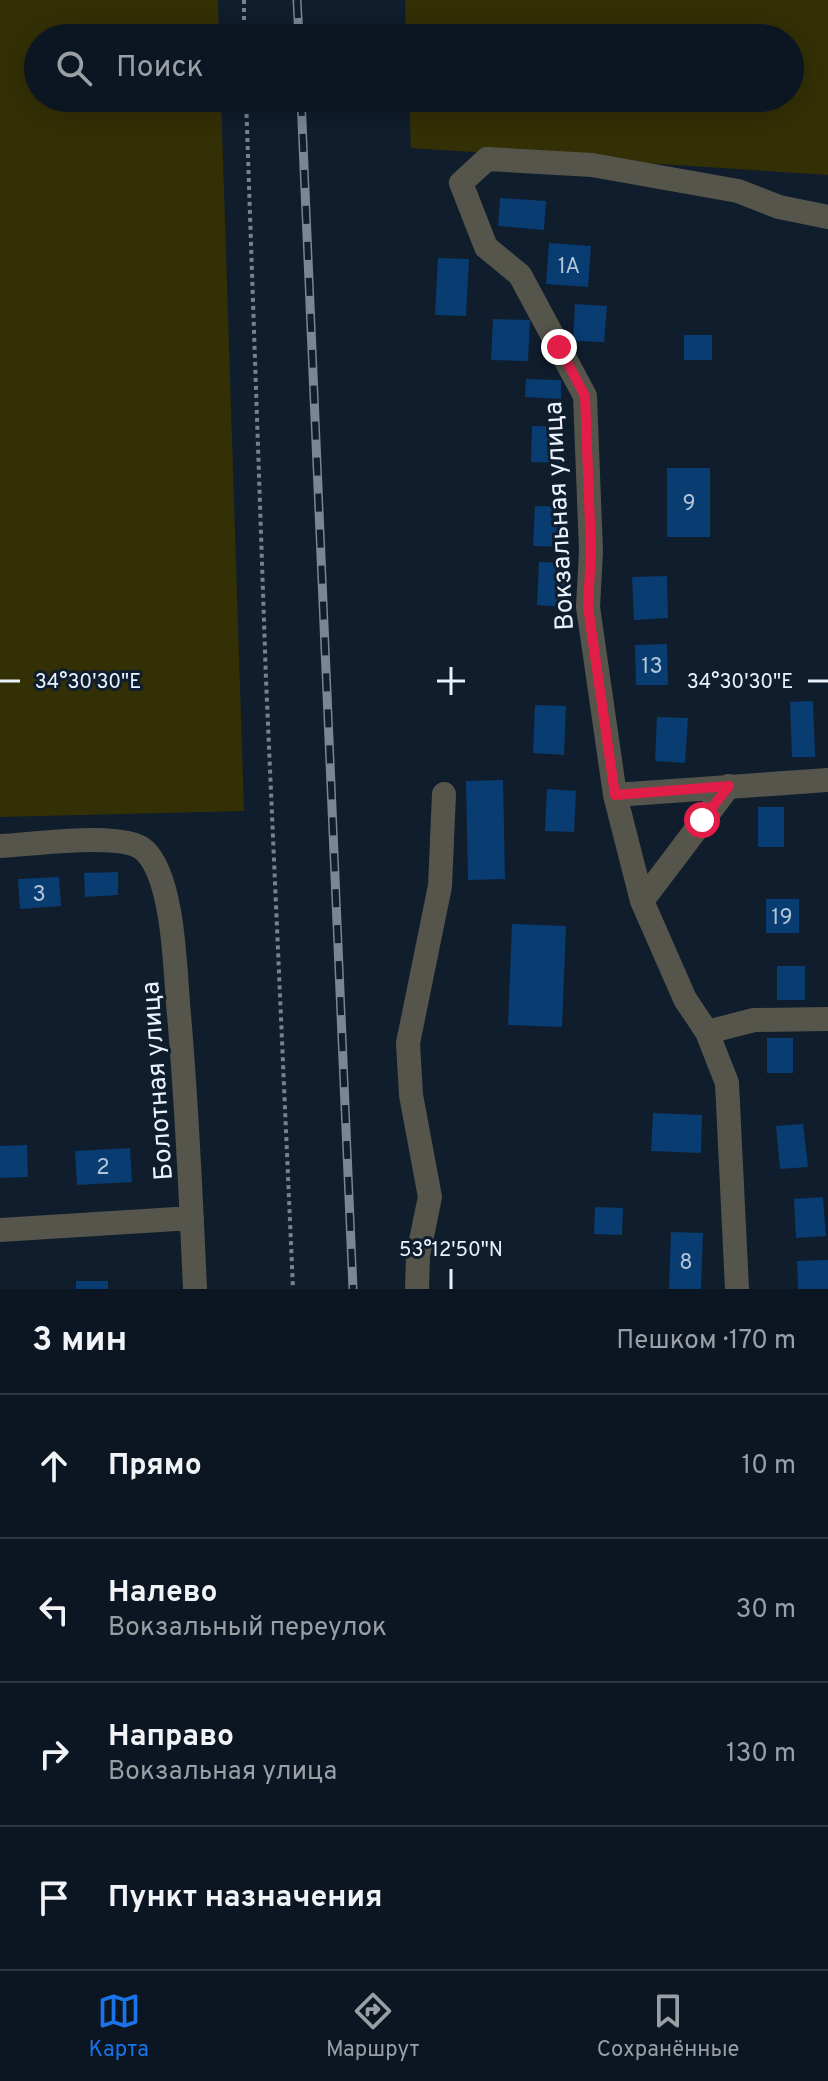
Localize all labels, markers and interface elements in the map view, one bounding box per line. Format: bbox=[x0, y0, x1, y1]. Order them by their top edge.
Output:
search box bbox=[24, 24, 804, 112]
icon: search bbox=[52, 46, 96, 90]
text: Поиск bbox=[116, 50, 204, 87]
house number: 1А bbox=[558, 254, 580, 281]
route end bbox=[541, 329, 577, 365]
street label: Вокзальная улица bbox=[538, 401, 583, 631]
house number: 9 bbox=[682, 491, 696, 518]
house number: 13 bbox=[641, 654, 663, 681]
text: 34°30'30"E bbox=[35, 670, 141, 696]
text: 34°30'30"E bbox=[687, 670, 793, 696]
route start bbox=[684, 802, 720, 838]
house number: 3 bbox=[32, 882, 46, 909]
house number: 19 bbox=[771, 905, 793, 932]
street label: Болотная улица bbox=[135, 980, 182, 1181]
house number: 2 bbox=[96, 1155, 110, 1182]
text: 53°12'50"N bbox=[399, 1238, 503, 1264]
house number: 8 bbox=[679, 1250, 693, 1277]
text: 3 мин bbox=[32, 1320, 127, 1363]
text: Пешком · 170 m bbox=[616, 1325, 796, 1358]
icon: ahead bbox=[32, 1444, 76, 1488]
text: Прямо bbox=[108, 1448, 202, 1485]
text: 10 m bbox=[741, 1450, 796, 1483]
text: Налево bbox=[108, 1575, 217, 1612]
icon: left bbox=[32, 1588, 76, 1632]
text: 30 m bbox=[736, 1594, 796, 1627]
text: Вокзальный переулок bbox=[108, 1612, 387, 1645]
text: Направо bbox=[108, 1719, 234, 1756]
icon: right bbox=[32, 1732, 76, 1776]
text: 130 m bbox=[726, 1738, 796, 1771]
text: Вокзальная улица bbox=[108, 1756, 337, 1789]
icon: arrive bbox=[32, 1876, 76, 1920]
text: Пункт назначения bbox=[108, 1880, 382, 1917]
tab: Карта bbox=[89, 1989, 149, 2064]
tab: Маршрут bbox=[326, 1989, 420, 2064]
tab: Сохранённые bbox=[597, 1989, 739, 2064]

